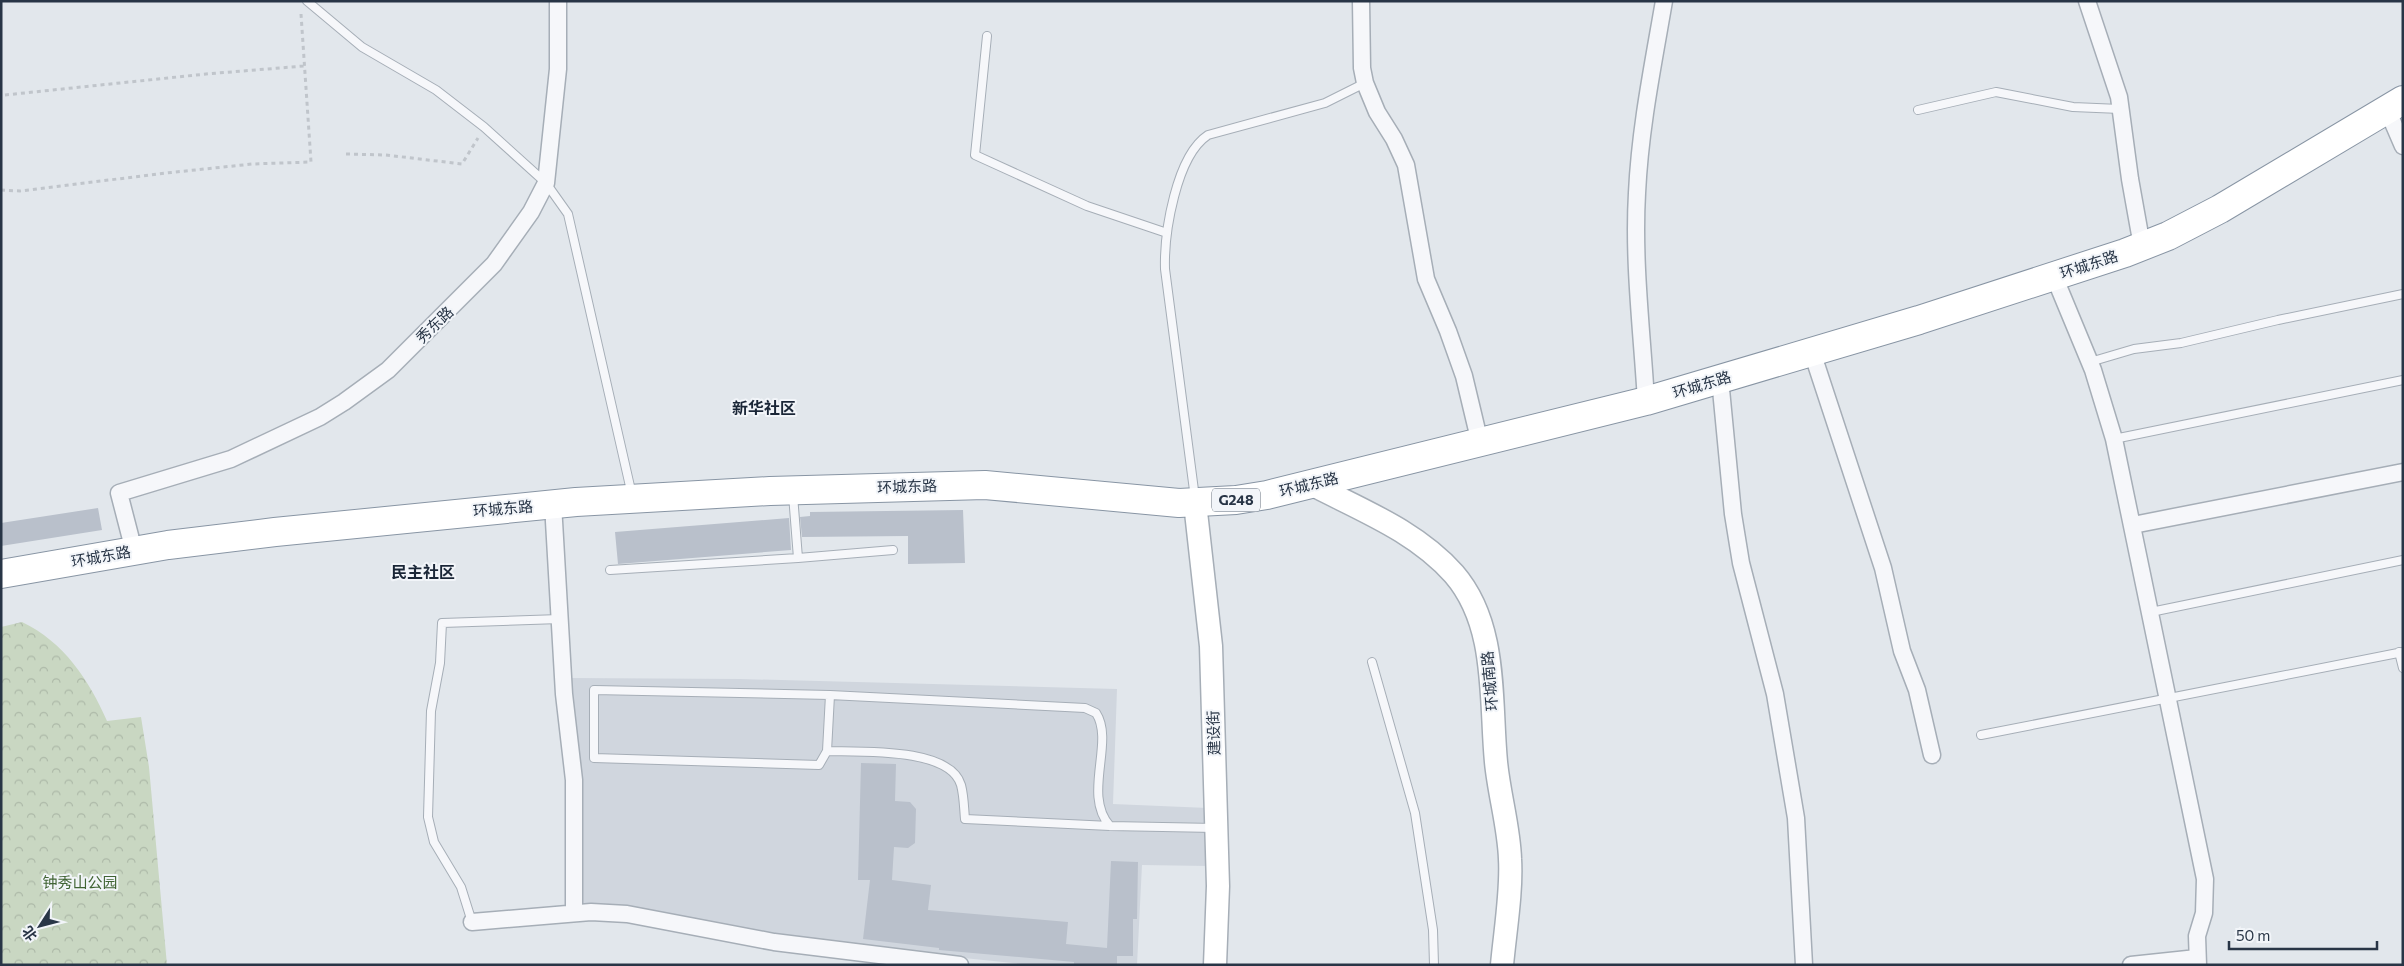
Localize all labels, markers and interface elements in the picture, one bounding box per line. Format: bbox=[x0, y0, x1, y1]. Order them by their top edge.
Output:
street label: 环城东路 bbox=[2057, 246, 2120, 282]
street label: 秀东路 bbox=[412, 302, 457, 346]
street label: 环城东路 bbox=[1670, 367, 1733, 401]
district label: 新华社区 bbox=[732, 398, 796, 417]
street label: 环城东路 bbox=[1277, 468, 1340, 500]
street label: 环城东路 bbox=[877, 476, 937, 496]
road number: G248 bbox=[1212, 488, 1260, 512]
street label: 环城东路 bbox=[472, 496, 534, 520]
street label: 环城东路 bbox=[70, 542, 132, 570]
district label: 民主社区 bbox=[391, 562, 455, 581]
street label: 环城南路 bbox=[1477, 650, 1501, 712]
street label: 建设街 bbox=[1203, 710, 1223, 756]
park label: 钟秀山公园 bbox=[42, 873, 118, 891]
north arrow bbox=[15, 901, 65, 951]
scale bar bbox=[2229, 918, 2376, 950]
text: 北 bbox=[18, 923, 40, 945]
text: 50 m bbox=[2236, 926, 2270, 944]

